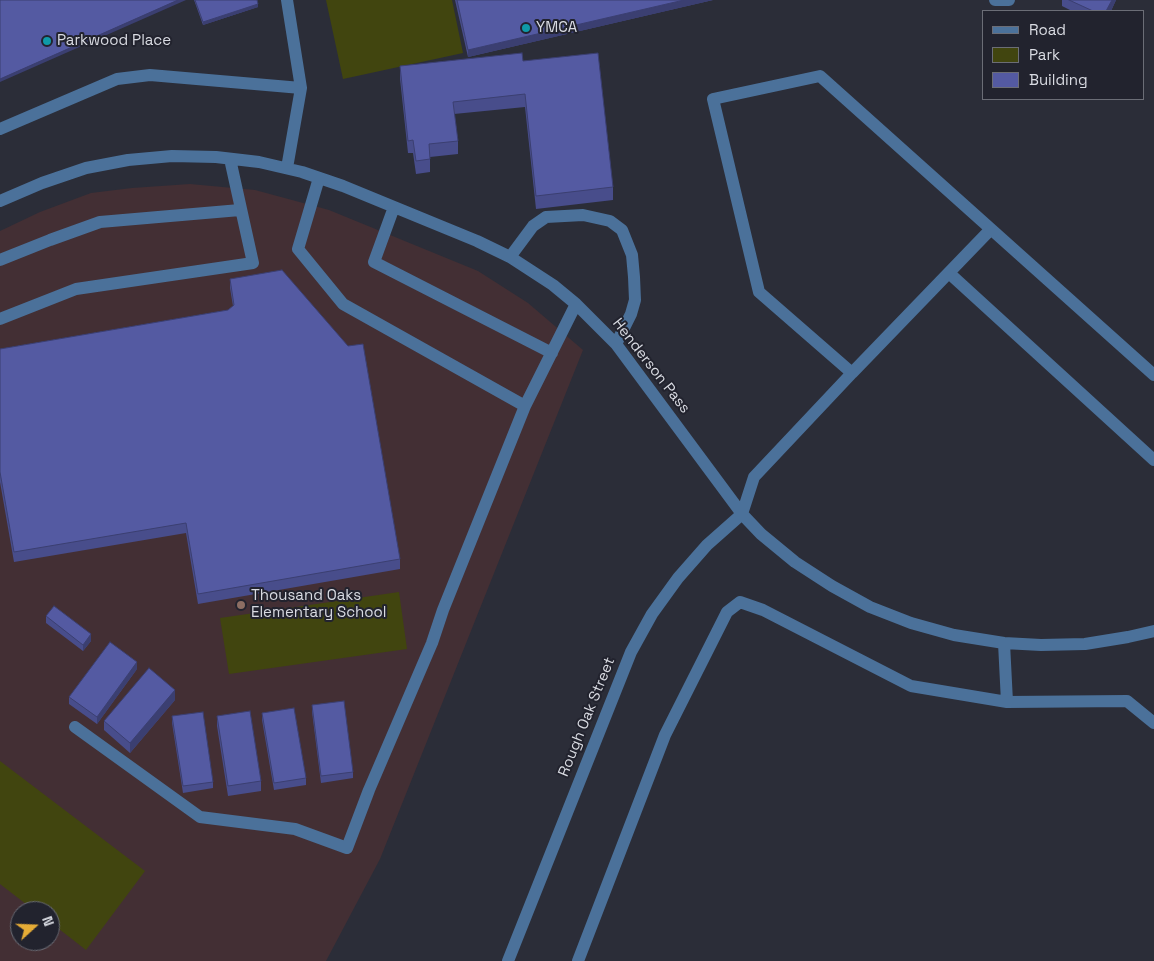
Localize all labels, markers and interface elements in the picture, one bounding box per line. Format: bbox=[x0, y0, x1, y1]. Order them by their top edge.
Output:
legend bbox=[982, 10, 1144, 100]
place label: YMCA bbox=[536, 19, 577, 37]
text: Road bbox=[1029, 20, 1066, 39]
marker: YMCA bbox=[520, 22, 532, 34]
place label: Parkwood Place bbox=[57, 32, 171, 50]
marker: Parkwood Place bbox=[41, 35, 53, 47]
text: Park bbox=[1029, 45, 1060, 64]
text: Building bbox=[1029, 70, 1088, 89]
street label: Henderson Pass bbox=[608, 315, 694, 417]
place label: Thousand Oaks Elementary School bbox=[251, 587, 387, 622]
marker: Thousand Oaks Elementary School bbox=[235, 599, 247, 611]
street label: Rough Oak Street bbox=[555, 655, 619, 779]
north arrow bbox=[10, 901, 60, 951]
text: N bbox=[38, 914, 58, 929]

